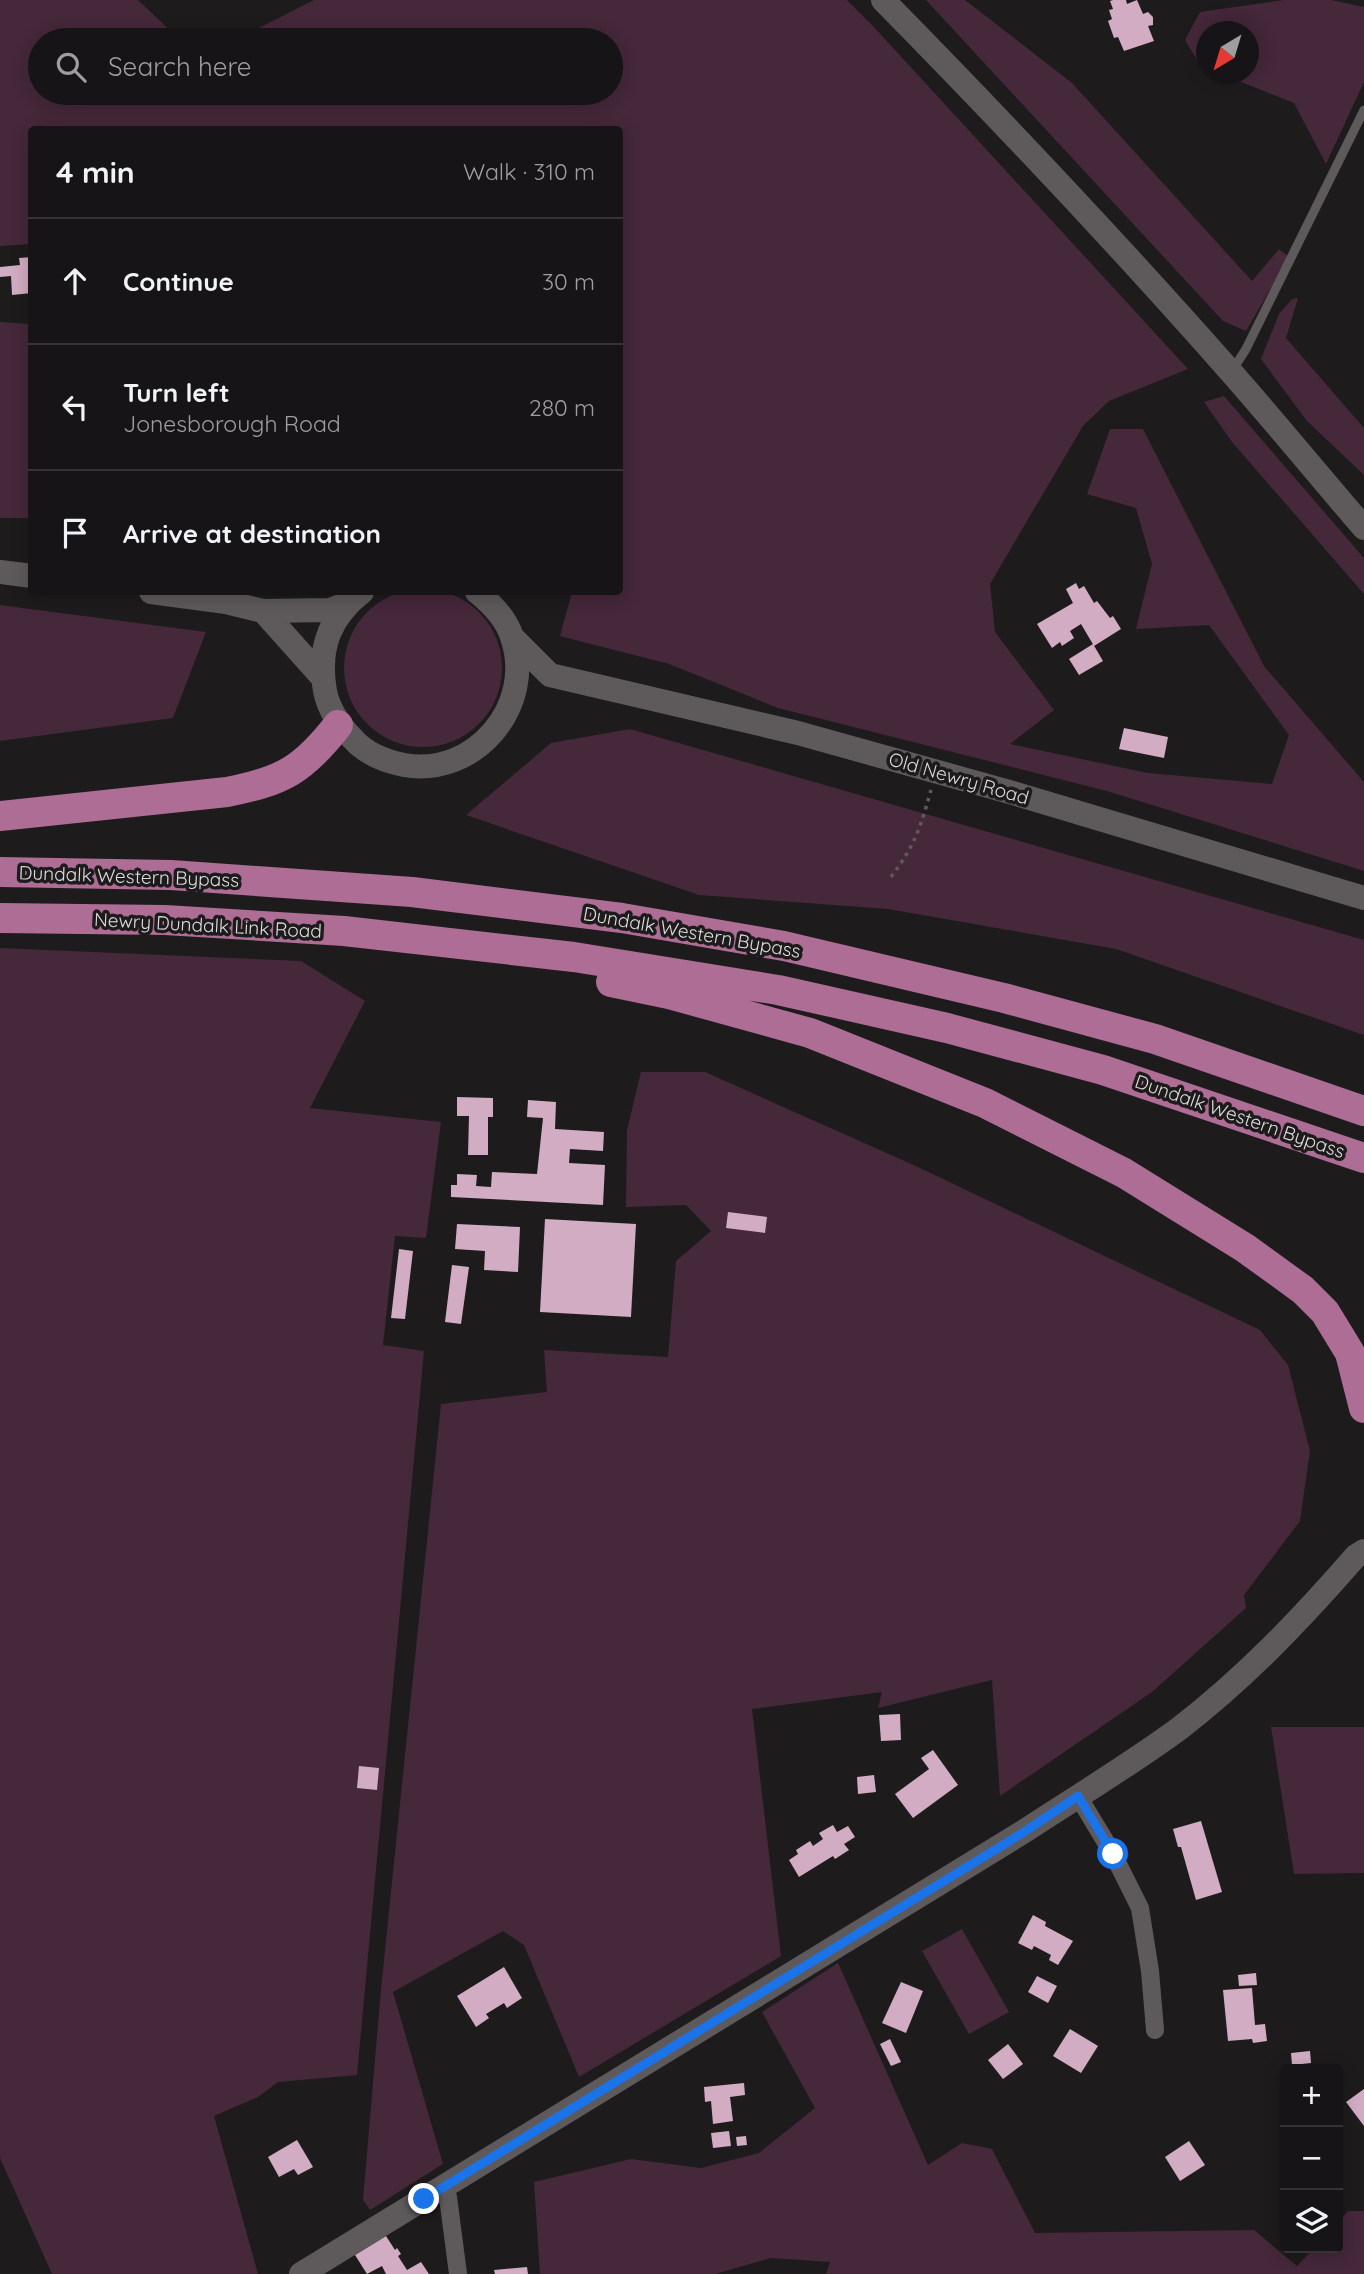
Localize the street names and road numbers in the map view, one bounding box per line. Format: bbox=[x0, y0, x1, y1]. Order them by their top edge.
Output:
street label: Old Newry Road bbox=[886, 747, 1032, 809]
street label: Dundalk Western Bypass bbox=[18, 860, 240, 892]
street label: Dundalk Western Bypass bbox=[581, 901, 803, 963]
street label: Newry Dundalk Link Road bbox=[94, 907, 322, 943]
street label: Dundalk Western Bypass bbox=[1132, 1069, 1348, 1163]

